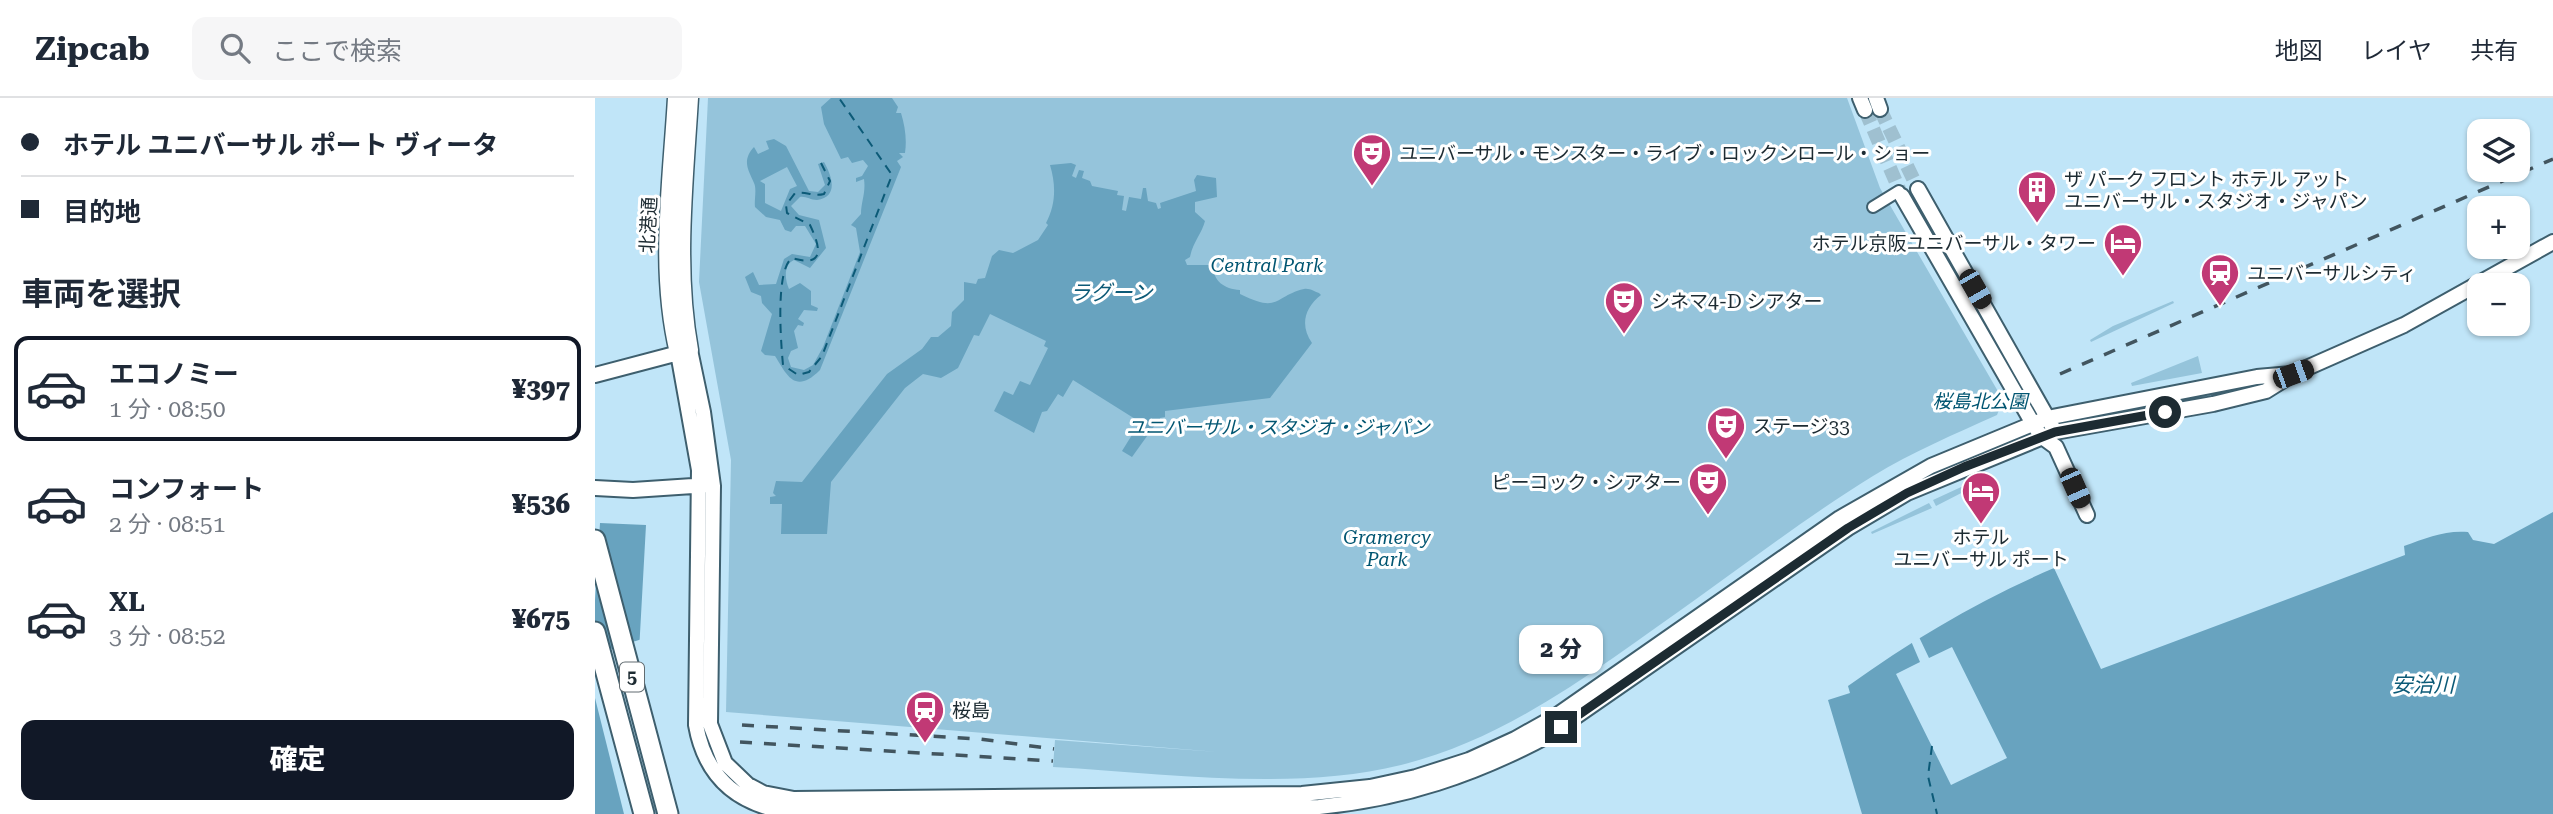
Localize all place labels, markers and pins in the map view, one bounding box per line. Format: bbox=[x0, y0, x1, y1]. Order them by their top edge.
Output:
theatre icon: ユニバーサル・モンスター・ライブ・ロックンロール・ショー bbox=[1351, 132, 1393, 187]
place label: ユニバーサル・モンスター・ライブ・ロックンロール・ショー bbox=[1399, 142, 1930, 165]
place label: ザ パーク フロント ホテル アット ユニバーサル・スタジオ・ジャパン bbox=[2064, 168, 2368, 213]
building icon: ザ パーク フロント ホテル アット ユニバーサル・スタジオ・ジャパン bbox=[2016, 169, 2058, 224]
hotel icon: ホテル京阪ユニバーサル・タワー bbox=[2102, 222, 2144, 277]
place label: ホテル京阪ユニバーサル・タワー bbox=[1811, 232, 2096, 255]
station icon: ユニバーサルシティ bbox=[2199, 252, 2241, 307]
place label: ユニバーサルシティ bbox=[2247, 262, 2416, 285]
theatre icon: シネマ4-D シアター bbox=[1603, 280, 1645, 335]
place label: シネマ4-D シアター bbox=[1651, 290, 1823, 313]
theatre icon: ステージ33 bbox=[1705, 405, 1747, 460]
place label: ステージ33 bbox=[1753, 415, 1850, 438]
theatre icon: ピーコック・シアター bbox=[1687, 461, 1729, 516]
hotel icon: ホテル ユニバーサル ポート bbox=[1960, 470, 2002, 525]
place label: ピーコック・シアター bbox=[1491, 471, 1681, 494]
place label: ホテル ユニバーサル ポート bbox=[1893, 526, 2069, 571]
station icon: 桜島 bbox=[904, 689, 946, 744]
place label: 桜島 bbox=[952, 699, 990, 722]

